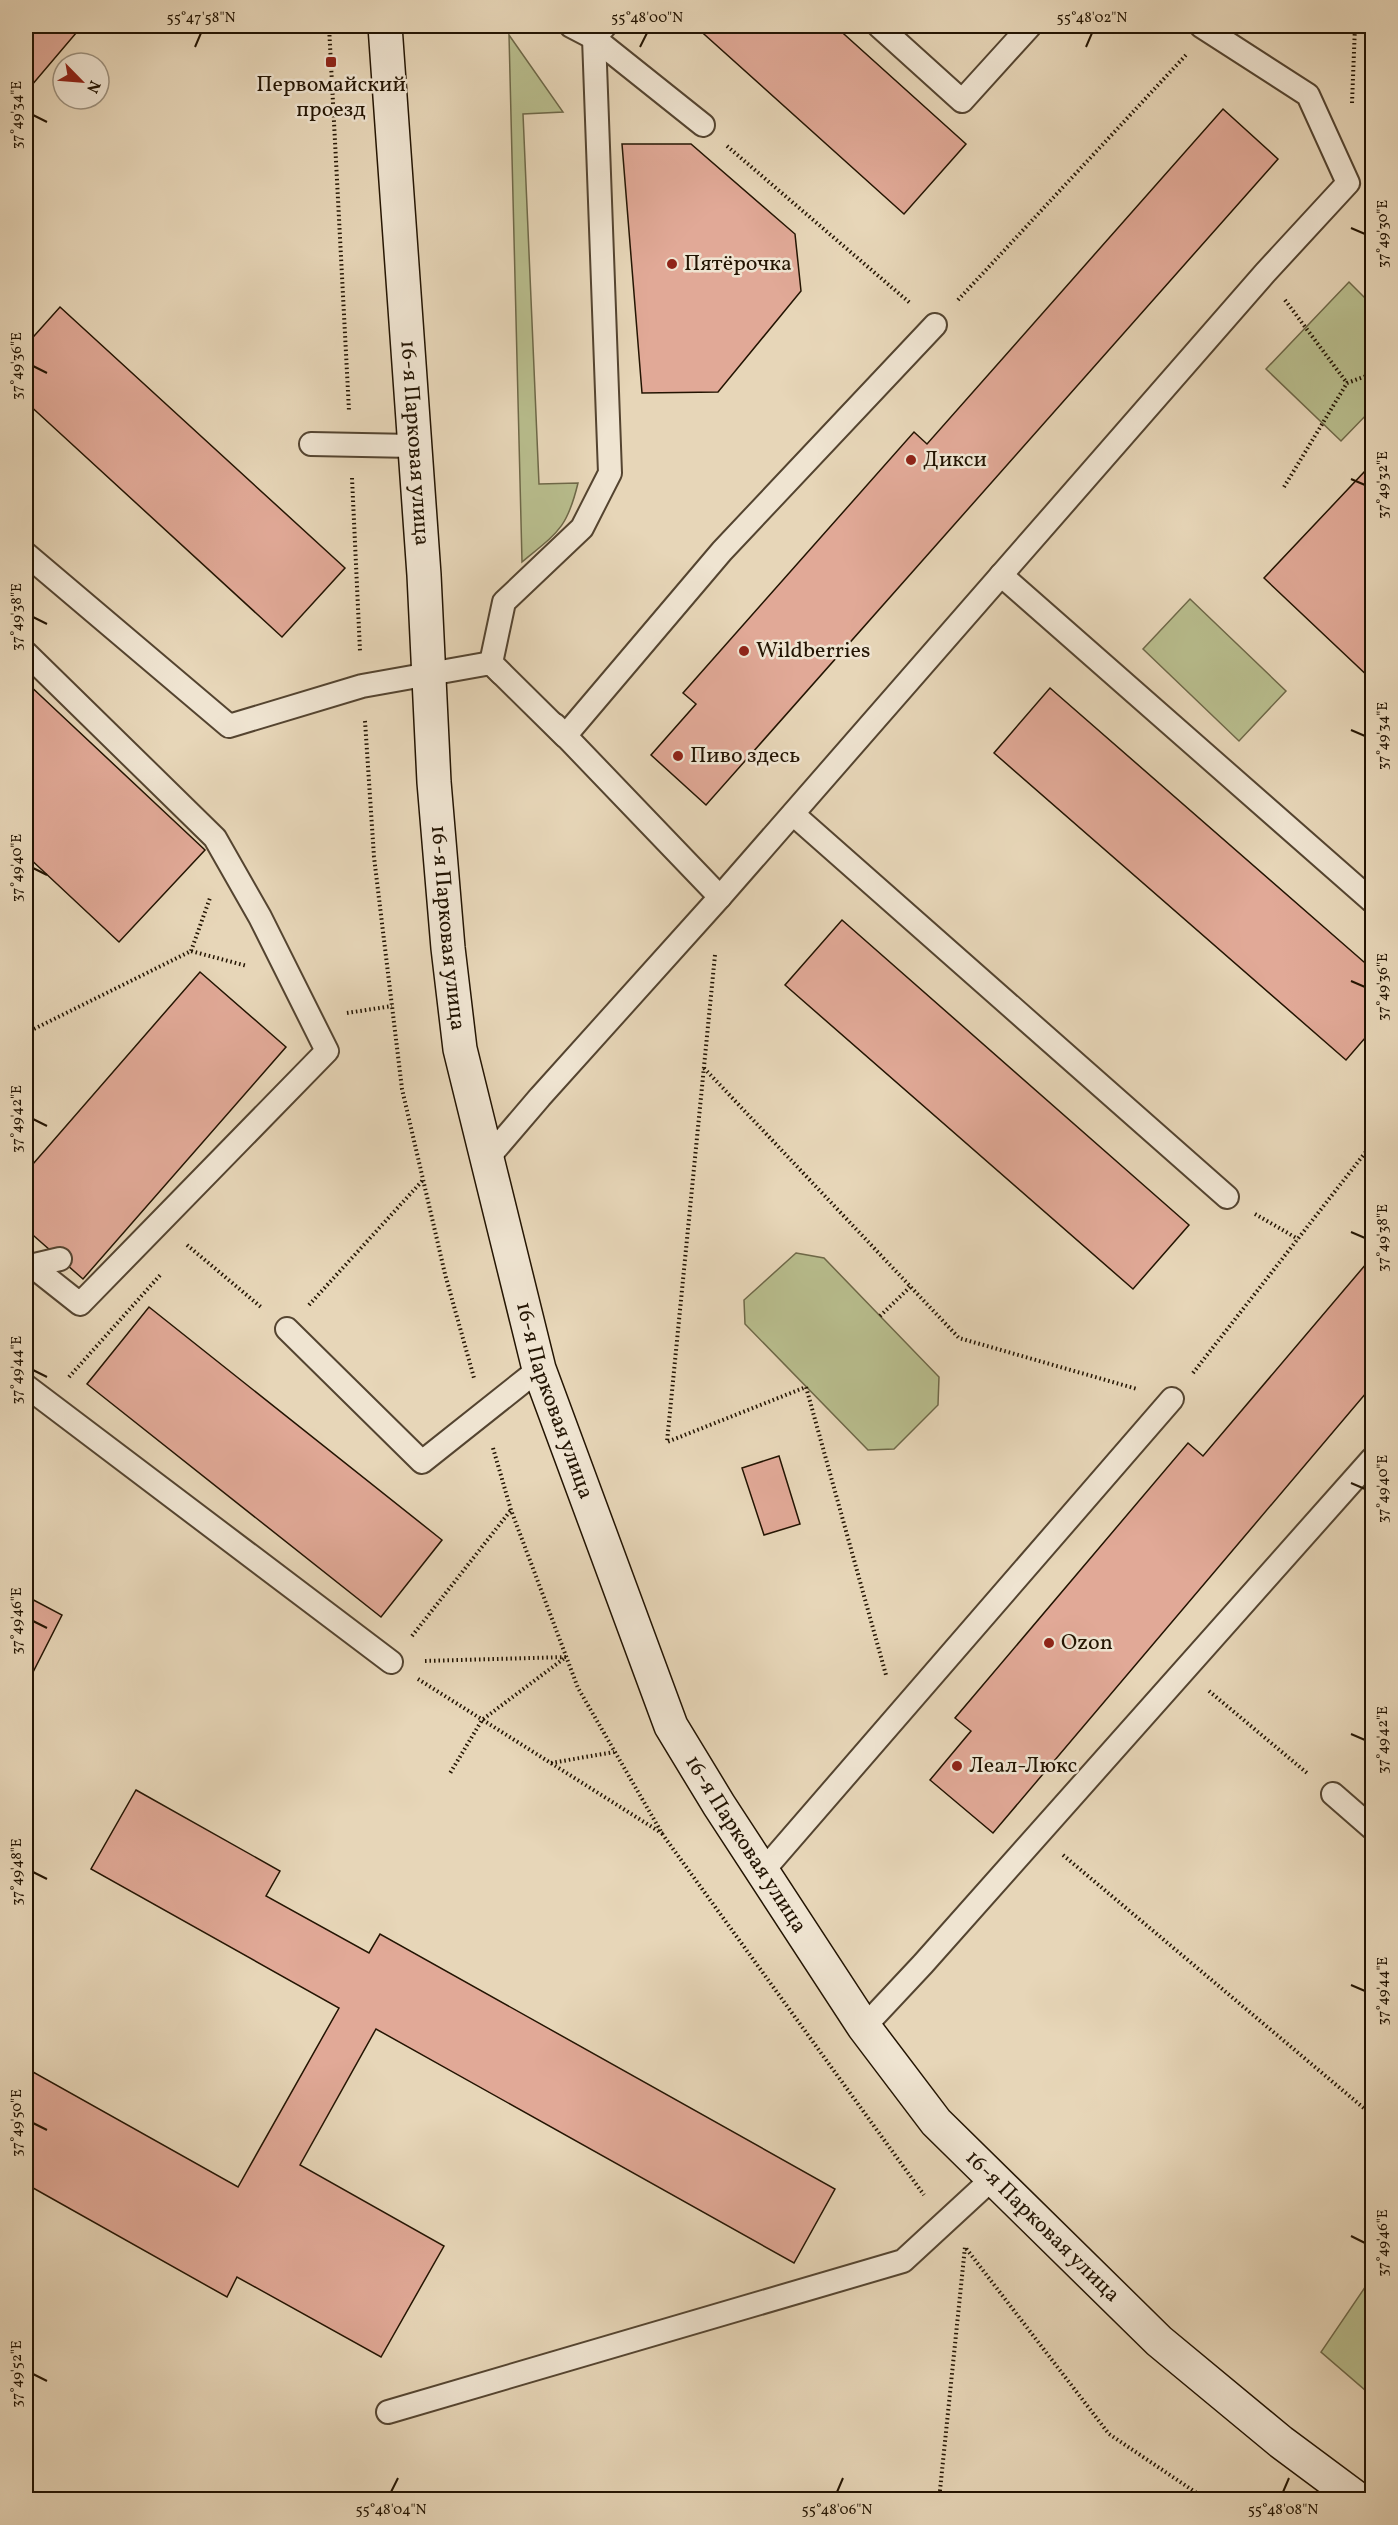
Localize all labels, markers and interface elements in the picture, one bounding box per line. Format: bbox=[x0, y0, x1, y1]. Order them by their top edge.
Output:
text: 55°47'58"N bbox=[166, 8, 236, 29]
text: 55°48'00"N bbox=[611, 8, 683, 29]
text: 55°48'02"N bbox=[1057, 8, 1127, 29]
north arrow bbox=[51, 51, 111, 111]
marker: Первомайский проезд bbox=[324, 55, 338, 69]
place label: Первомайский проезд bbox=[256, 70, 406, 126]
text: N bbox=[80, 77, 105, 97]
text: 37°49'34"E bbox=[7, 81, 28, 149]
text: 37°49'30"E bbox=[1373, 200, 1394, 268]
place label: Пятёрочка bbox=[684, 249, 792, 280]
marker: Пятёрочка bbox=[665, 257, 679, 271]
text: 37°49'36"E bbox=[7, 332, 28, 400]
street label: 16-я Парковая улица bbox=[392, 339, 437, 547]
place label: Дикси bbox=[923, 445, 987, 476]
text: 37°49'32"E bbox=[1373, 451, 1394, 519]
marker: Дикси bbox=[904, 453, 918, 467]
text: 37°49'38"E bbox=[7, 583, 28, 651]
place label: Wildberries bbox=[756, 636, 870, 667]
marker: Wildberries bbox=[737, 644, 751, 658]
text: 37°49'34"E bbox=[1373, 702, 1394, 770]
place label: Пиво здесь bbox=[690, 741, 800, 772]
marker: Пиво здесь bbox=[671, 749, 685, 763]
street label: 16-я Парковая улица bbox=[422, 824, 473, 1032]
text: 37°49'40"E bbox=[7, 834, 28, 902]
text: 37°49'36"E bbox=[1373, 953, 1394, 1021]
text: 37°49'42"E bbox=[7, 1085, 28, 1153]
text: 37°49'38"E bbox=[1373, 1204, 1394, 1272]
street label: 16-я Парковая улица bbox=[507, 1299, 601, 1504]
text: 37°49'44"E bbox=[7, 1336, 28, 1404]
text: 37°49'40"E bbox=[1373, 1455, 1394, 1523]
text: 37°49'46"E bbox=[7, 1587, 28, 1655]
place label: Ozon bbox=[1061, 1628, 1113, 1659]
marker: Ozon bbox=[1042, 1636, 1056, 1650]
text: 37°49'42"E bbox=[1373, 1706, 1394, 1774]
street label: 16-я Парковая улица bbox=[677, 1749, 814, 1940]
place label: Леал-Люкс bbox=[969, 1751, 1077, 1782]
marker: Леал-Люкс bbox=[950, 1759, 964, 1773]
text: 37°49'48"E bbox=[7, 1838, 28, 1906]
text: 37°49'44"E bbox=[1373, 1957, 1394, 2025]
text: 37°49'50"E bbox=[7, 2089, 28, 2157]
street label: 16-я Парковая улица bbox=[958, 2143, 1127, 2310]
text: 37°49'46"E bbox=[1373, 2209, 1394, 2277]
text: 37°49'52"E bbox=[7, 2340, 28, 2408]
text: 55°48'04"N bbox=[355, 2500, 427, 2521]
text: 55°48'06"N bbox=[802, 2500, 872, 2521]
text: 55°48'08"N bbox=[1248, 2500, 1318, 2521]

